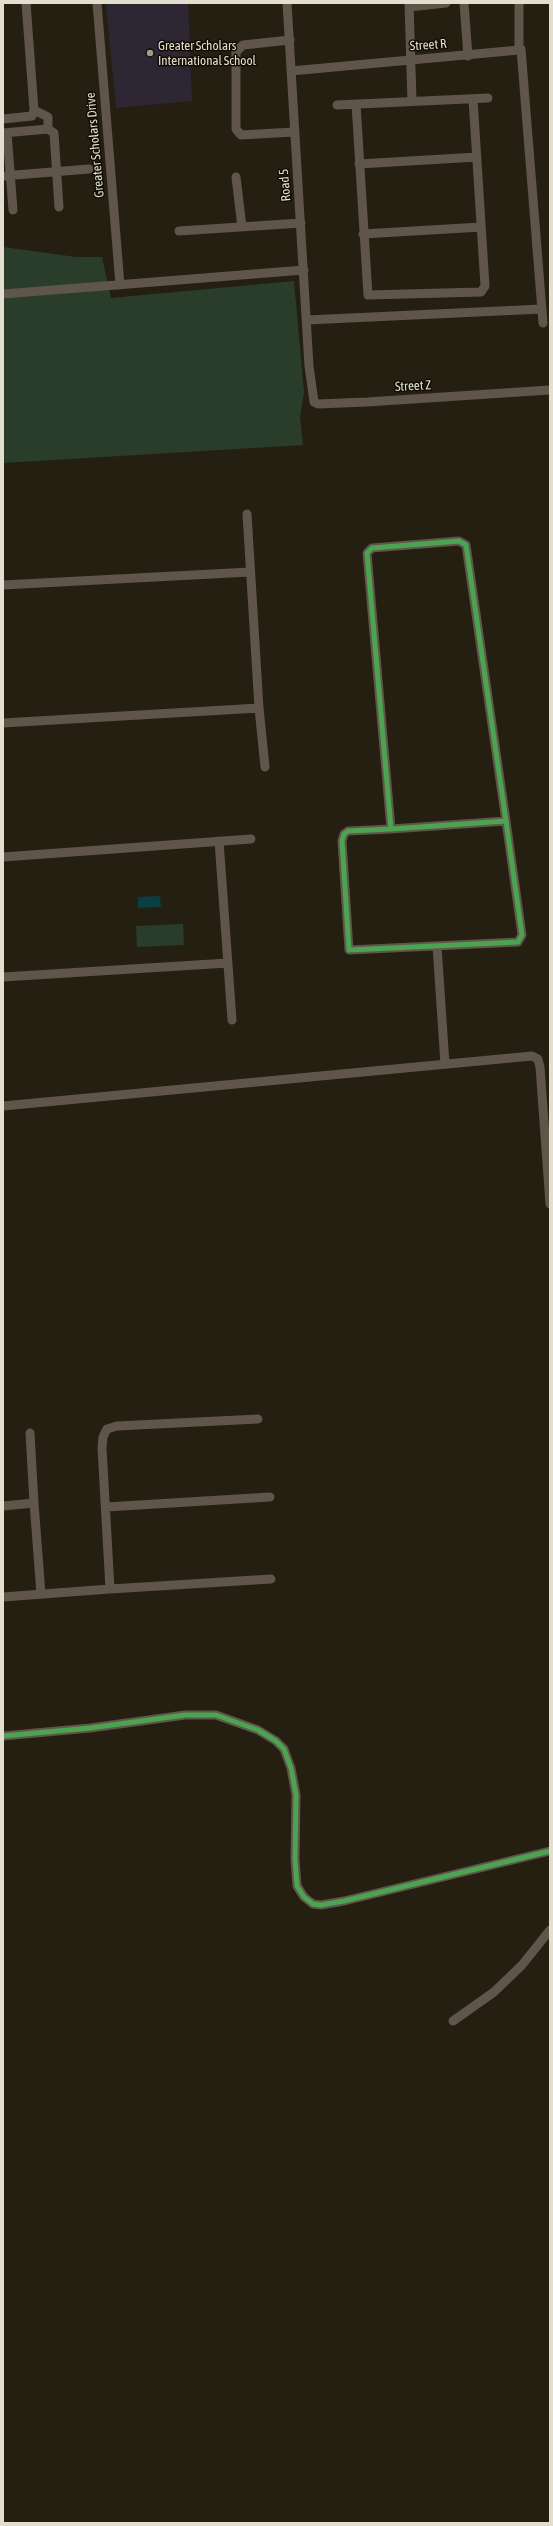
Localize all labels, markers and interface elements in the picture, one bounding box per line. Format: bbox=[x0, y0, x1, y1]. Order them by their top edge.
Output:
street label: Street R bbox=[409, 36, 447, 54]
place label: Greater Scholars International School bbox=[158, 38, 256, 69]
marker: Greater Scholars International School bbox=[145, 48, 155, 58]
street label: Greater Scholars Drive bbox=[83, 92, 107, 198]
street label: Road 5 bbox=[276, 168, 294, 202]
street label: Street Z bbox=[395, 377, 431, 395]

